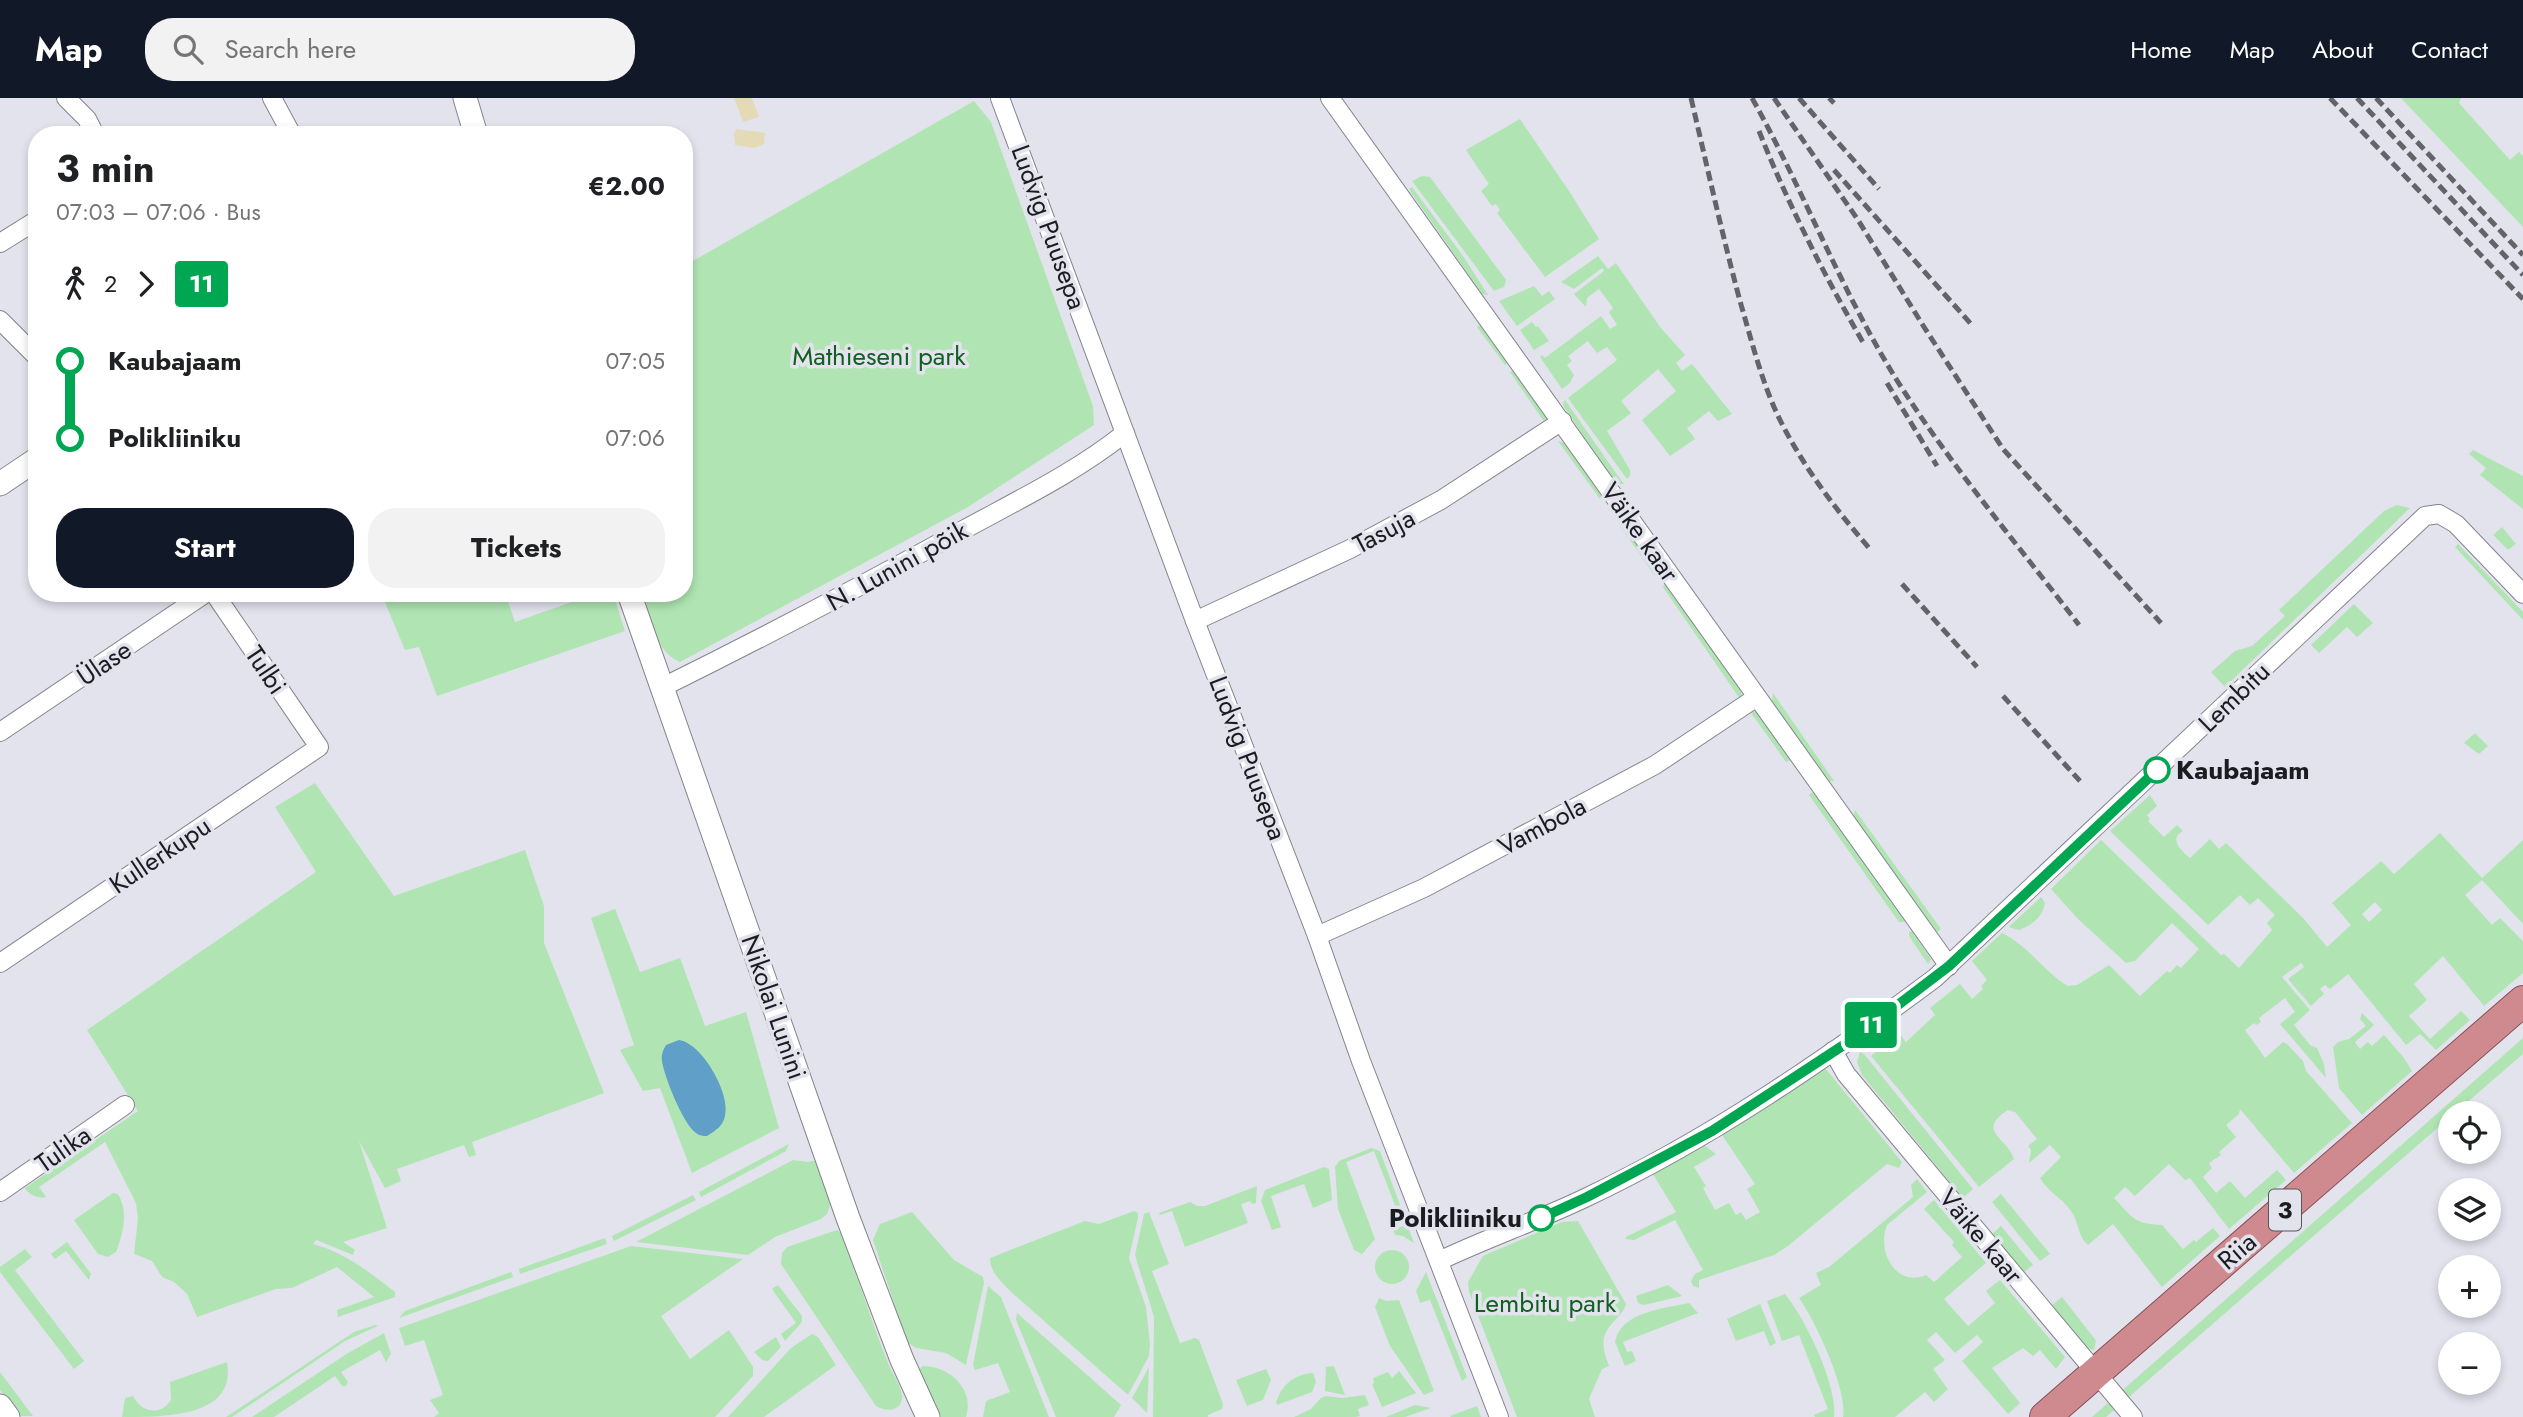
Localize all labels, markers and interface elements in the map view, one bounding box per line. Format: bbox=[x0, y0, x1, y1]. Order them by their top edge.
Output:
search box bbox=[145, 18, 635, 81]
text: Map bbox=[35, 26, 103, 73]
icon: search bbox=[169, 30, 207, 68]
text: Search here bbox=[225, 30, 356, 68]
text: Home bbox=[2130, 32, 2192, 67]
text: Map bbox=[2230, 32, 2274, 67]
text: About bbox=[2312, 32, 2373, 67]
text: Contact bbox=[2411, 32, 2488, 67]
street label: Ludvig Puusepa bbox=[1002, 139, 1096, 315]
text: 3 min bbox=[56, 141, 155, 196]
text: €2.00 bbox=[588, 167, 665, 205]
text: 07:03 – 07:06 · Bus bbox=[56, 195, 261, 229]
icon: walk bbox=[56, 265, 94, 303]
icon: forward bbox=[127, 265, 165, 303]
text: 11 bbox=[189, 266, 214, 301]
text: 2 bbox=[104, 267, 117, 301]
park label: Mathieseni park bbox=[792, 337, 966, 375]
text: Kaubajaam bbox=[108, 342, 242, 380]
text: 07:05 bbox=[605, 344, 665, 378]
text: Polikliiniku bbox=[108, 419, 241, 457]
text: 07:06 bbox=[605, 421, 665, 455]
street label: Väike kaar bbox=[1592, 474, 1688, 590]
street label: Tasuja bbox=[1346, 499, 1422, 563]
button: Start bbox=[56, 508, 354, 588]
button: Tickets bbox=[368, 508, 665, 588]
street label: N. Lunini põik bbox=[819, 511, 975, 621]
street label: Ülase bbox=[69, 631, 139, 695]
street label: Tulbi bbox=[236, 638, 296, 702]
street label: Lembitu bbox=[2190, 653, 2278, 741]
street label: Ludvig Puusepa bbox=[1199, 671, 1297, 845]
place label: Kaubajaam bbox=[2176, 751, 2310, 789]
marker: Kaubajaam bbox=[2144, 757, 2170, 783]
street label: Vambola bbox=[1491, 787, 1593, 865]
street label: Kullerkupu bbox=[102, 807, 218, 903]
street label: Nikolai Lunini bbox=[731, 929, 817, 1085]
line badge: 11 bbox=[1840, 1002, 1902, 1048]
text: 11 bbox=[1859, 1007, 1883, 1042]
map controls bbox=[2438, 1101, 2501, 1395]
button: locate bbox=[2438, 1101, 2501, 1164]
street label: Tulika bbox=[27, 1116, 99, 1182]
button: layers bbox=[2438, 1178, 2501, 1241]
street label: Väike kaar bbox=[1930, 1180, 2032, 1292]
road number: 3 bbox=[2269, 1190, 2301, 1230]
place label: Polikliiniku bbox=[1389, 1199, 1522, 1237]
marker: Polikliiniku bbox=[1528, 1205, 1554, 1231]
street label: Riia bbox=[2209, 1223, 2265, 1279]
button: + bbox=[2438, 1255, 2501, 1318]
park label: Lembitu park bbox=[1474, 1284, 1617, 1322]
button: − bbox=[2438, 1332, 2501, 1395]

